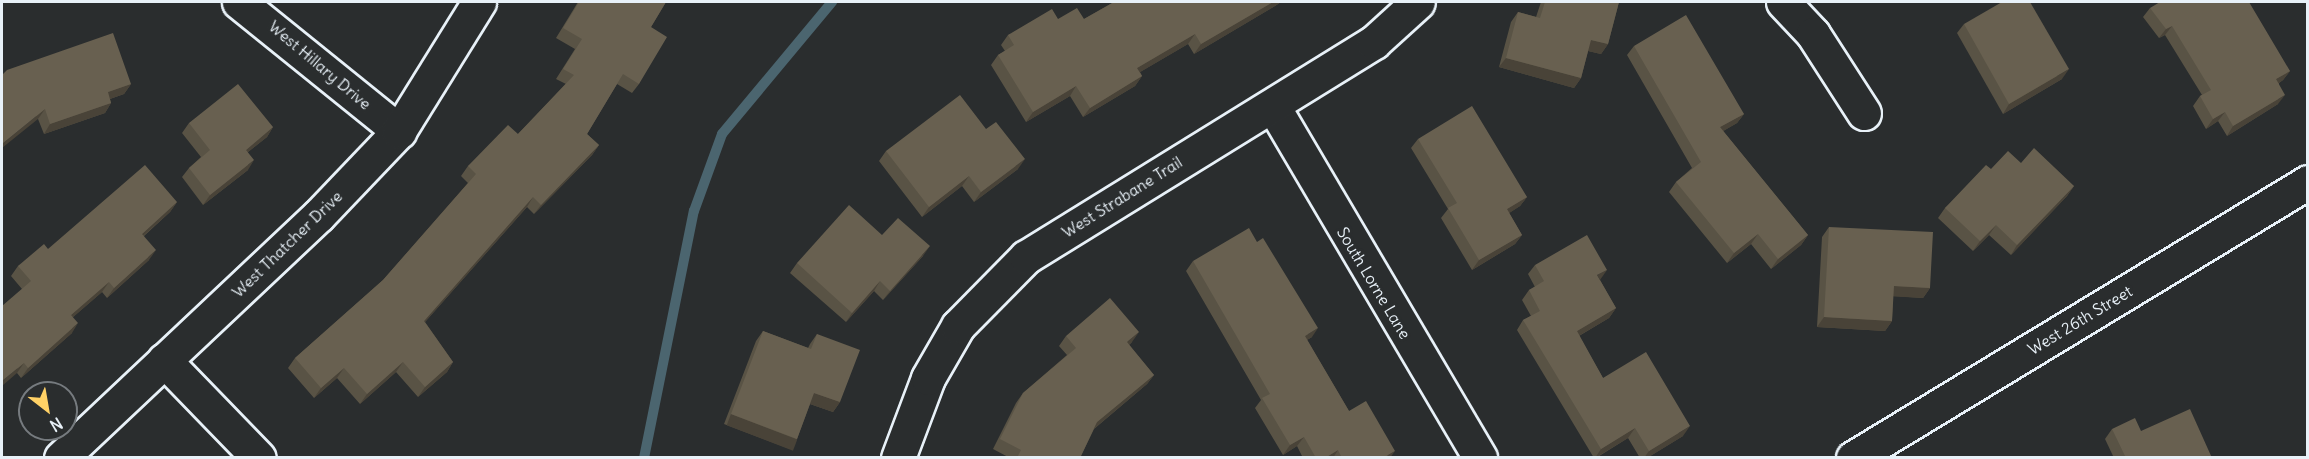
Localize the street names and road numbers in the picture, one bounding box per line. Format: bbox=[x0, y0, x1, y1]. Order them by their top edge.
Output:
street label: West Hillary Drive bbox=[265, 17, 375, 113]
street label: West Strabane Trail bbox=[1058, 152, 1186, 242]
street label: West Thatcher Drive bbox=[228, 187, 346, 301]
street label: South Lorne Lane bbox=[1333, 224, 1415, 342]
street label: West 26th Street bbox=[2024, 281, 2136, 359]

